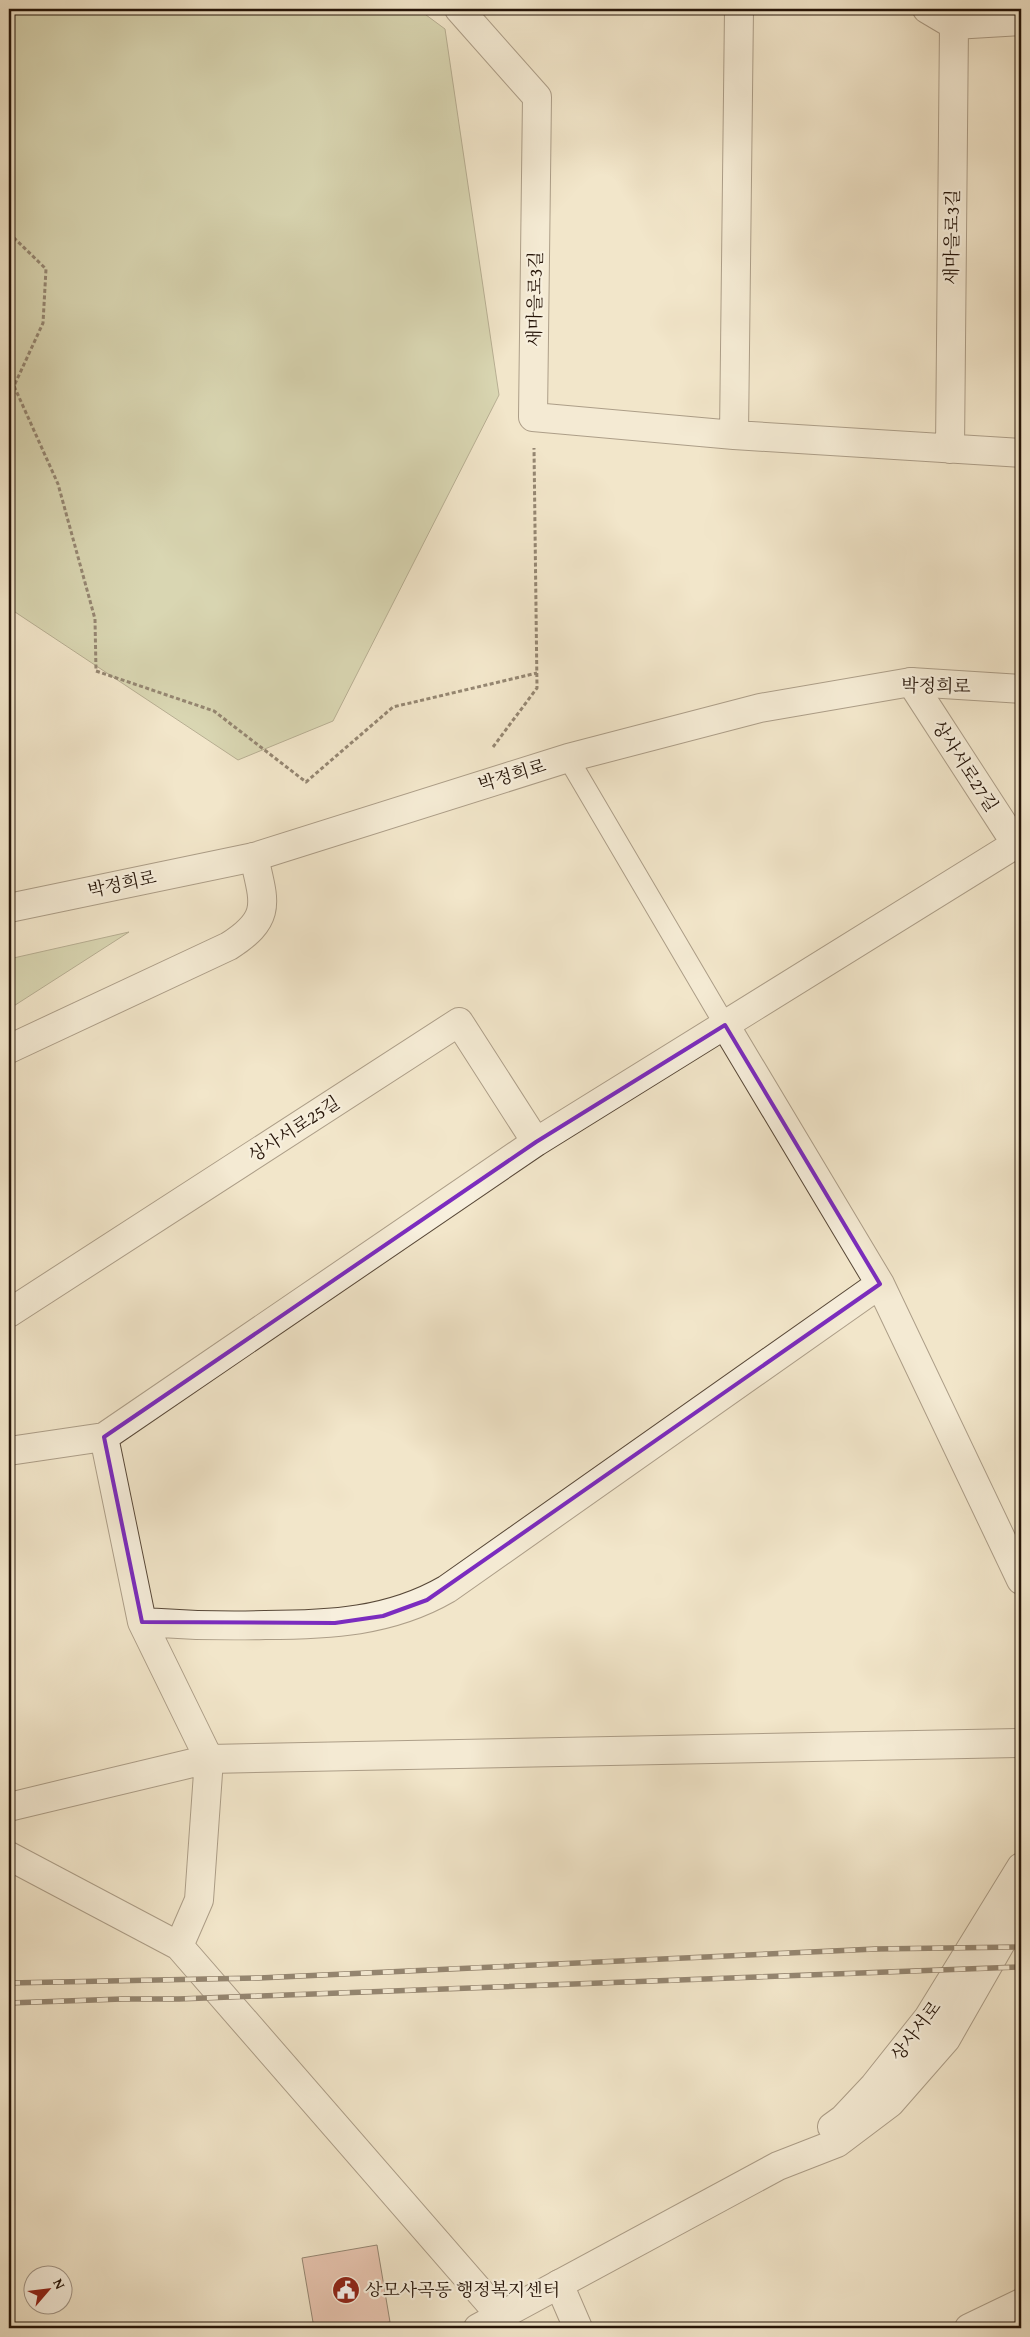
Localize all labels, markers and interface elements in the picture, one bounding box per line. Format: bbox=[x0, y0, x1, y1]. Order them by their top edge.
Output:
street label: 새마을로3길 bbox=[937, 189, 966, 285]
street label: 새마을로3길 bbox=[520, 251, 549, 347]
street label: 박정희로 bbox=[901, 671, 971, 700]
street label: 상사서로27길 bbox=[926, 715, 1005, 817]
street label: 박정희로 bbox=[475, 751, 549, 798]
street label: 박정희로 bbox=[85, 863, 159, 904]
street label: 상사서로25길 bbox=[243, 1089, 345, 1168]
street label: 상사서로 bbox=[884, 1995, 947, 2067]
north arrow bbox=[22, 2264, 72, 2314]
text: N bbox=[48, 2275, 71, 2293]
public building icon: 상모사곡동 행정복지센터 bbox=[331, 2275, 361, 2305]
place label: 상모사곡동 행정복지센터 bbox=[365, 2276, 560, 2303]

